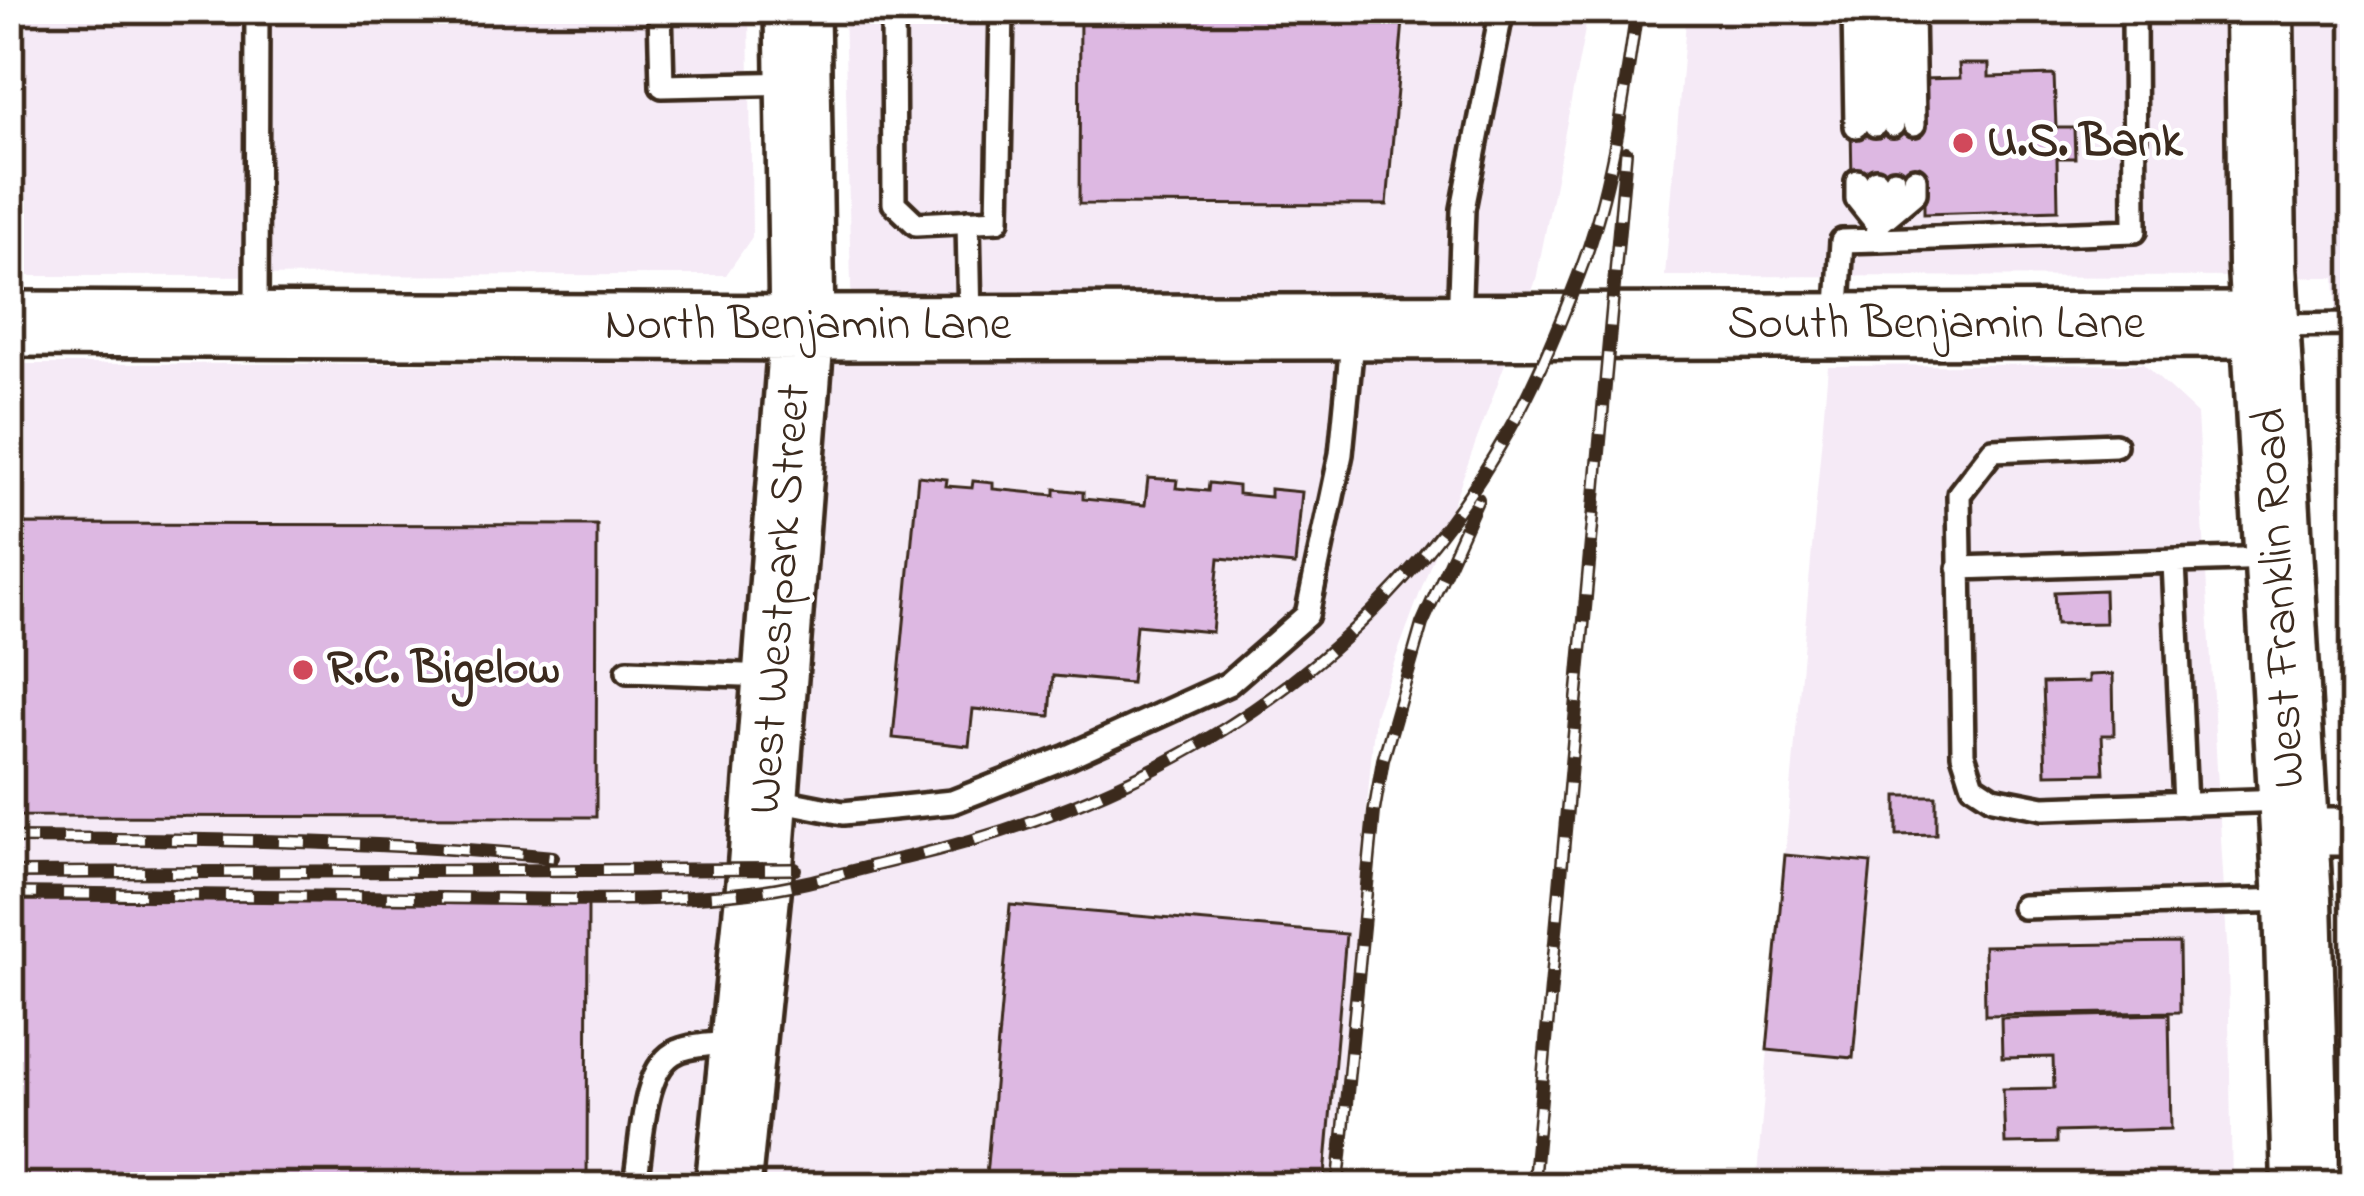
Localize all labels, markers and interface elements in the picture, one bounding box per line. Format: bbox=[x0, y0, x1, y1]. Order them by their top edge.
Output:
place label: U.S. Bank bbox=[1987, 108, 2184, 178]
marker: U.S. Bank bbox=[1950, 130, 1976, 156]
street label: South Benjamin Lane bbox=[1727, 290, 2145, 360]
street label: North Benjamin Lane bbox=[605, 291, 1012, 361]
street label: West Westpark Street bbox=[731, 381, 831, 817]
street label: West Franklin Road bbox=[2236, 406, 2326, 790]
place label: R.C. Bigelow bbox=[327, 635, 560, 707]
marker: R.C. Bigelow bbox=[290, 657, 316, 683]

